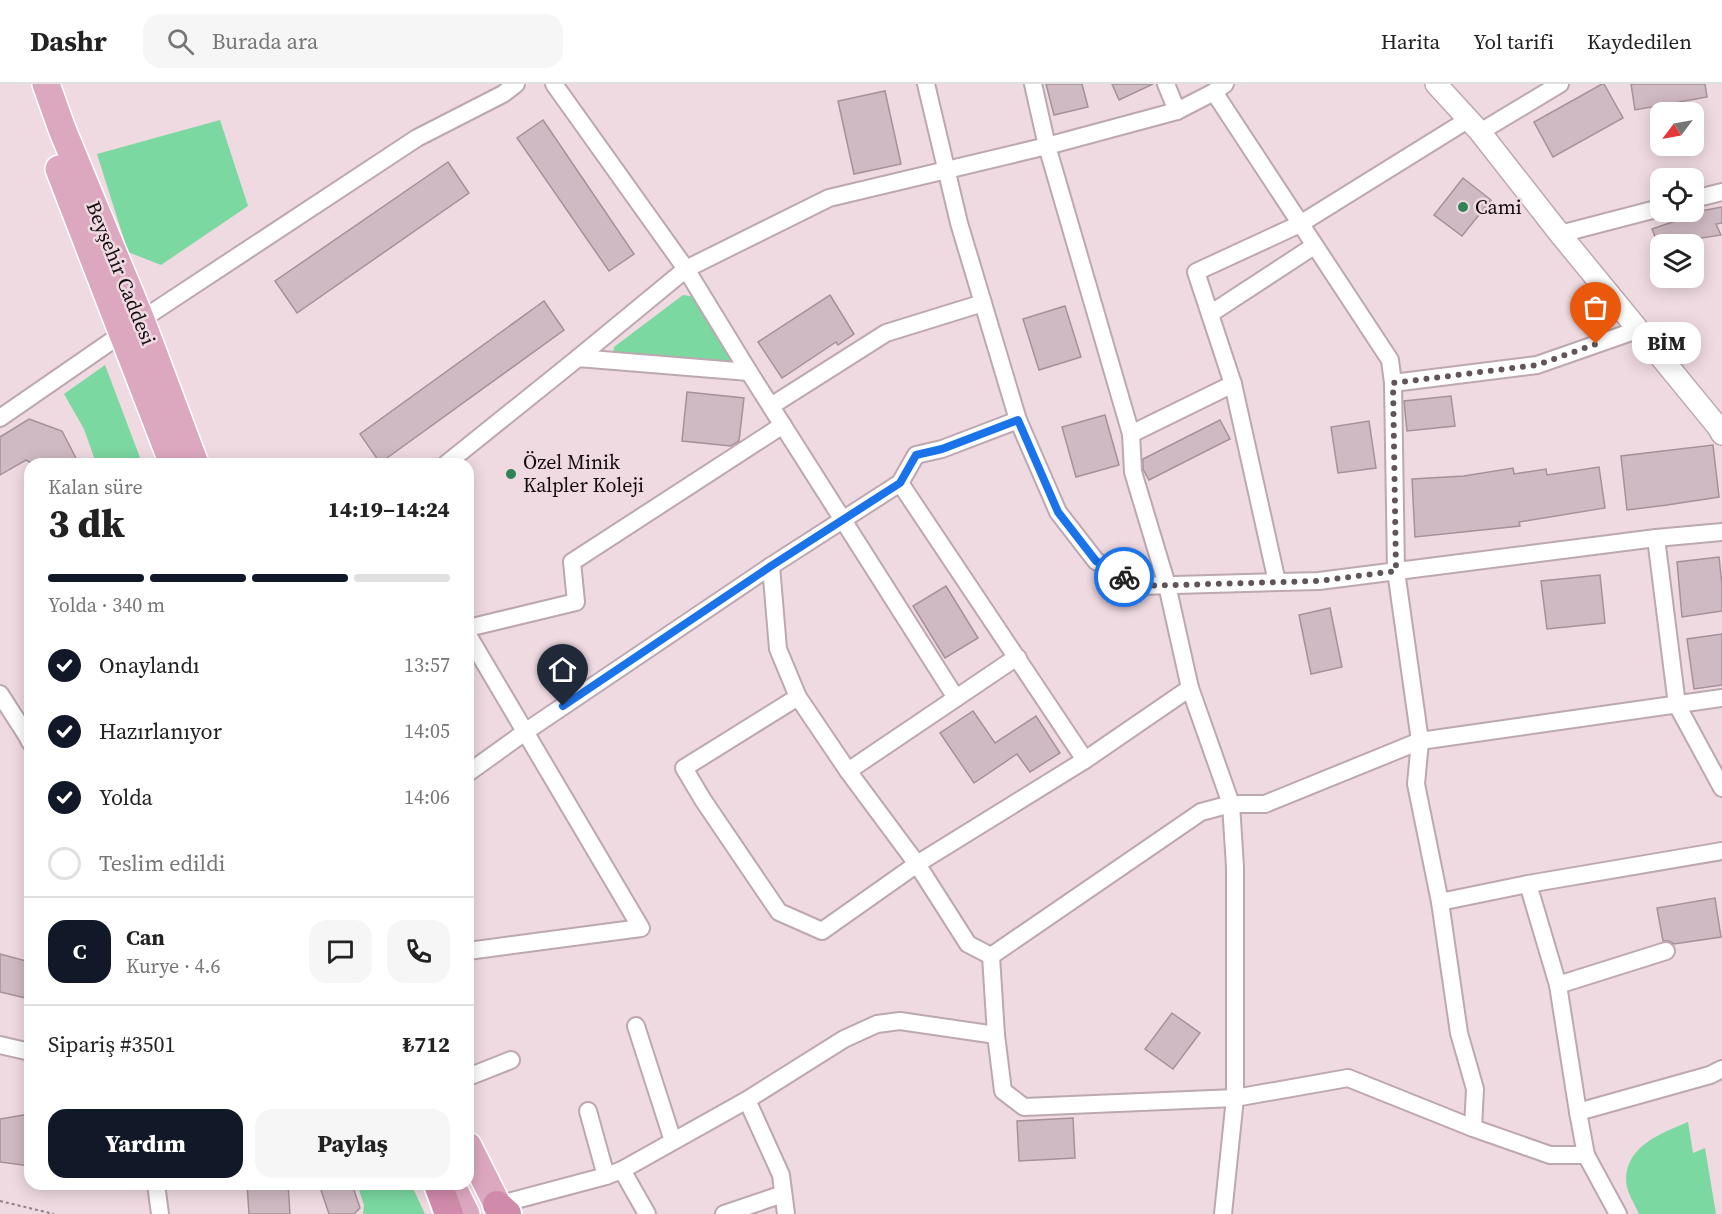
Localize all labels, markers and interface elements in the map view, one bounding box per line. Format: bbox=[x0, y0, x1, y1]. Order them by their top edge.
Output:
search box bbox=[143, 14, 563, 68]
text: Dashr bbox=[30, 22, 107, 60]
icon: search bbox=[164, 25, 197, 58]
text: Burada ara bbox=[212, 26, 318, 56]
text: Harita bbox=[1381, 27, 1440, 56]
text: Yol tarifi bbox=[1473, 27, 1554, 56]
text: Kaydedilen bbox=[1587, 27, 1692, 56]
north arrow bbox=[1650, 102, 1704, 156]
map controls bbox=[1650, 102, 1704, 288]
button: locate bbox=[1650, 168, 1704, 222]
place label: Cami bbox=[1475, 193, 1522, 221]
street label: Beyşehir Caddesi bbox=[79, 197, 163, 349]
marker: Cami bbox=[1456, 200, 1470, 214]
button: layers bbox=[1650, 234, 1704, 288]
pin bbox=[1570, 282, 1621, 344]
icon: bag bbox=[1579, 291, 1612, 324]
callout: BİM bbox=[1632, 323, 1701, 365]
text: BİM bbox=[1647, 329, 1686, 357]
place label: Özel Minik Kalpler Koleji bbox=[523, 448, 644, 499]
marker: Özel Minik Kalpler Koleji bbox=[504, 467, 518, 481]
text: Kalan süre bbox=[48, 473, 143, 501]
text: 14:19–14:24 bbox=[328, 494, 450, 524]
text: 3 dk bbox=[48, 497, 125, 550]
courier bbox=[1094, 547, 1154, 607]
icon: bike bbox=[1108, 561, 1141, 594]
text: Yolda · 340 m bbox=[48, 591, 165, 619]
pin bbox=[537, 644, 588, 706]
icon: check bbox=[48, 649, 81, 682]
text: Onaylandı bbox=[99, 650, 199, 680]
text: 13:57 bbox=[404, 651, 450, 679]
icon: home bbox=[546, 653, 579, 686]
icon: check bbox=[48, 715, 81, 748]
text: Hazırlanıyor bbox=[99, 716, 222, 746]
text: 14:05 bbox=[404, 717, 450, 745]
icon: check bbox=[48, 781, 81, 814]
text: Yolda bbox=[99, 782, 153, 812]
text: 14:06 bbox=[404, 783, 450, 811]
text: Teslim edildi bbox=[99, 848, 225, 878]
button: chat bbox=[309, 920, 372, 983]
button: phone bbox=[387, 920, 450, 983]
text: Can bbox=[126, 922, 165, 952]
text: C bbox=[73, 936, 86, 966]
text: Kurye · 4.6 bbox=[126, 952, 221, 980]
text: Sipariş #3501 bbox=[48, 1029, 176, 1059]
text: ₺712 bbox=[402, 1029, 450, 1059]
button: Yardım bbox=[48, 1109, 243, 1178]
button: Paylaş bbox=[255, 1109, 450, 1178]

